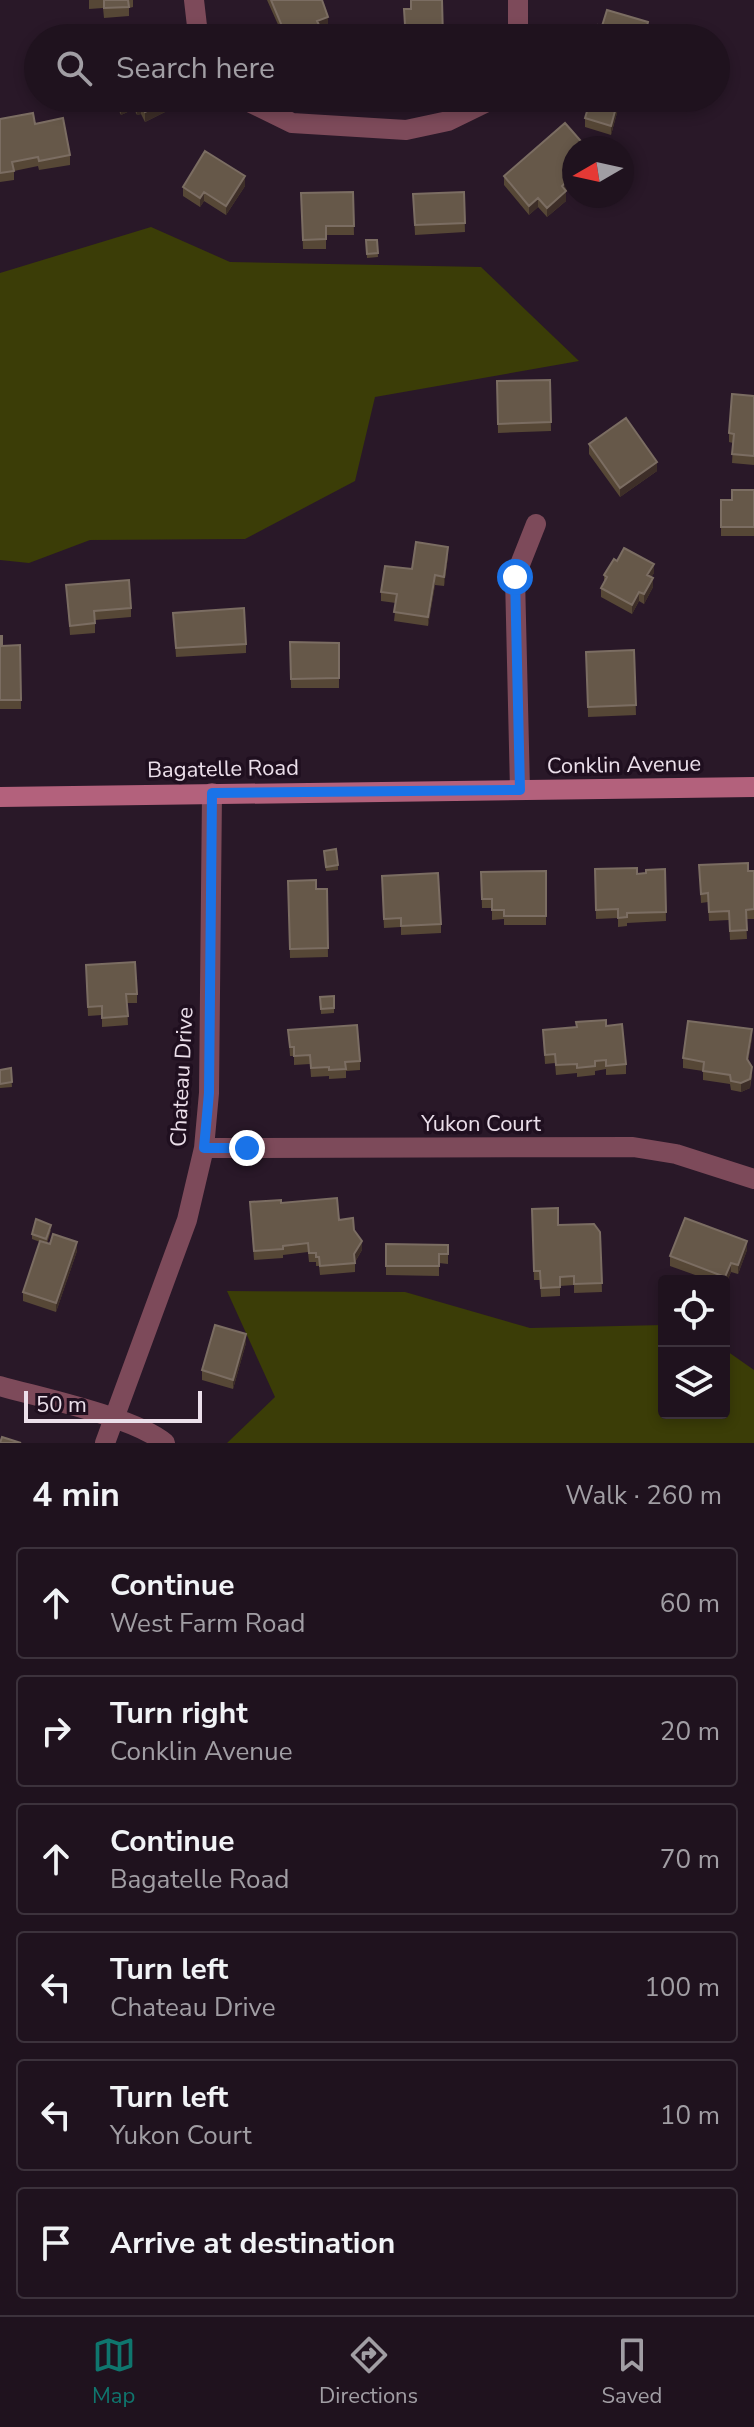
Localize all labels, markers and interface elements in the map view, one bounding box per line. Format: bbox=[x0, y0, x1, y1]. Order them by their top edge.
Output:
search box bbox=[24, 24, 730, 112]
icon: search bbox=[52, 46, 96, 90]
text: Search here bbox=[116, 48, 275, 89]
north arrow bbox=[562, 136, 634, 208]
route start bbox=[497, 559, 533, 595]
street label: Conklin Avenue bbox=[547, 749, 701, 781]
street label: Bagatelle Road bbox=[147, 753, 299, 785]
street label: Chateau Drive bbox=[163, 1006, 201, 1148]
street label: Yukon Court bbox=[420, 1109, 541, 1139]
route end bbox=[229, 1130, 265, 1166]
map controls bbox=[658, 1275, 730, 1419]
button: locate bbox=[658, 1275, 730, 1347]
button: layers bbox=[658, 1347, 730, 1419]
scale bar bbox=[24, 1387, 202, 1423]
text: 50 m bbox=[36, 1390, 87, 1420]
text: 4 min bbox=[32, 1472, 120, 1518]
text: Walk · 260 m bbox=[565, 1478, 722, 1513]
text: Continue bbox=[110, 1565, 235, 1606]
icon: ahead bbox=[34, 1581, 78, 1625]
text: 60 m bbox=[660, 1586, 720, 1621]
text: West Farm Road bbox=[110, 1606, 305, 1641]
text: Turn right bbox=[110, 1693, 248, 1734]
icon: right bbox=[34, 1709, 78, 1753]
text: 20 m bbox=[660, 1714, 720, 1749]
text: Conklin Avenue bbox=[110, 1734, 292, 1769]
text: Continue bbox=[110, 1821, 235, 1862]
icon: ahead bbox=[34, 1837, 78, 1881]
text: 70 m bbox=[660, 1842, 720, 1877]
text: Bagatelle Road bbox=[110, 1862, 289, 1897]
text: Turn left bbox=[110, 1949, 228, 1990]
icon: left bbox=[34, 1965, 78, 2009]
text: 100 m bbox=[644, 1970, 720, 2005]
text: Chateau Drive bbox=[110, 1990, 276, 2025]
text: Turn left bbox=[110, 2077, 228, 2118]
icon: left bbox=[34, 2093, 78, 2137]
text: 10 m bbox=[660, 2098, 720, 2133]
text: Yukon Court bbox=[110, 2118, 252, 2153]
icon: arrive bbox=[34, 2221, 78, 2265]
text: Arrive at destination bbox=[110, 2223, 395, 2264]
tab: Map bbox=[92, 2333, 136, 2411]
tab: Directions bbox=[319, 2333, 418, 2411]
tab: Saved bbox=[602, 2333, 662, 2411]

